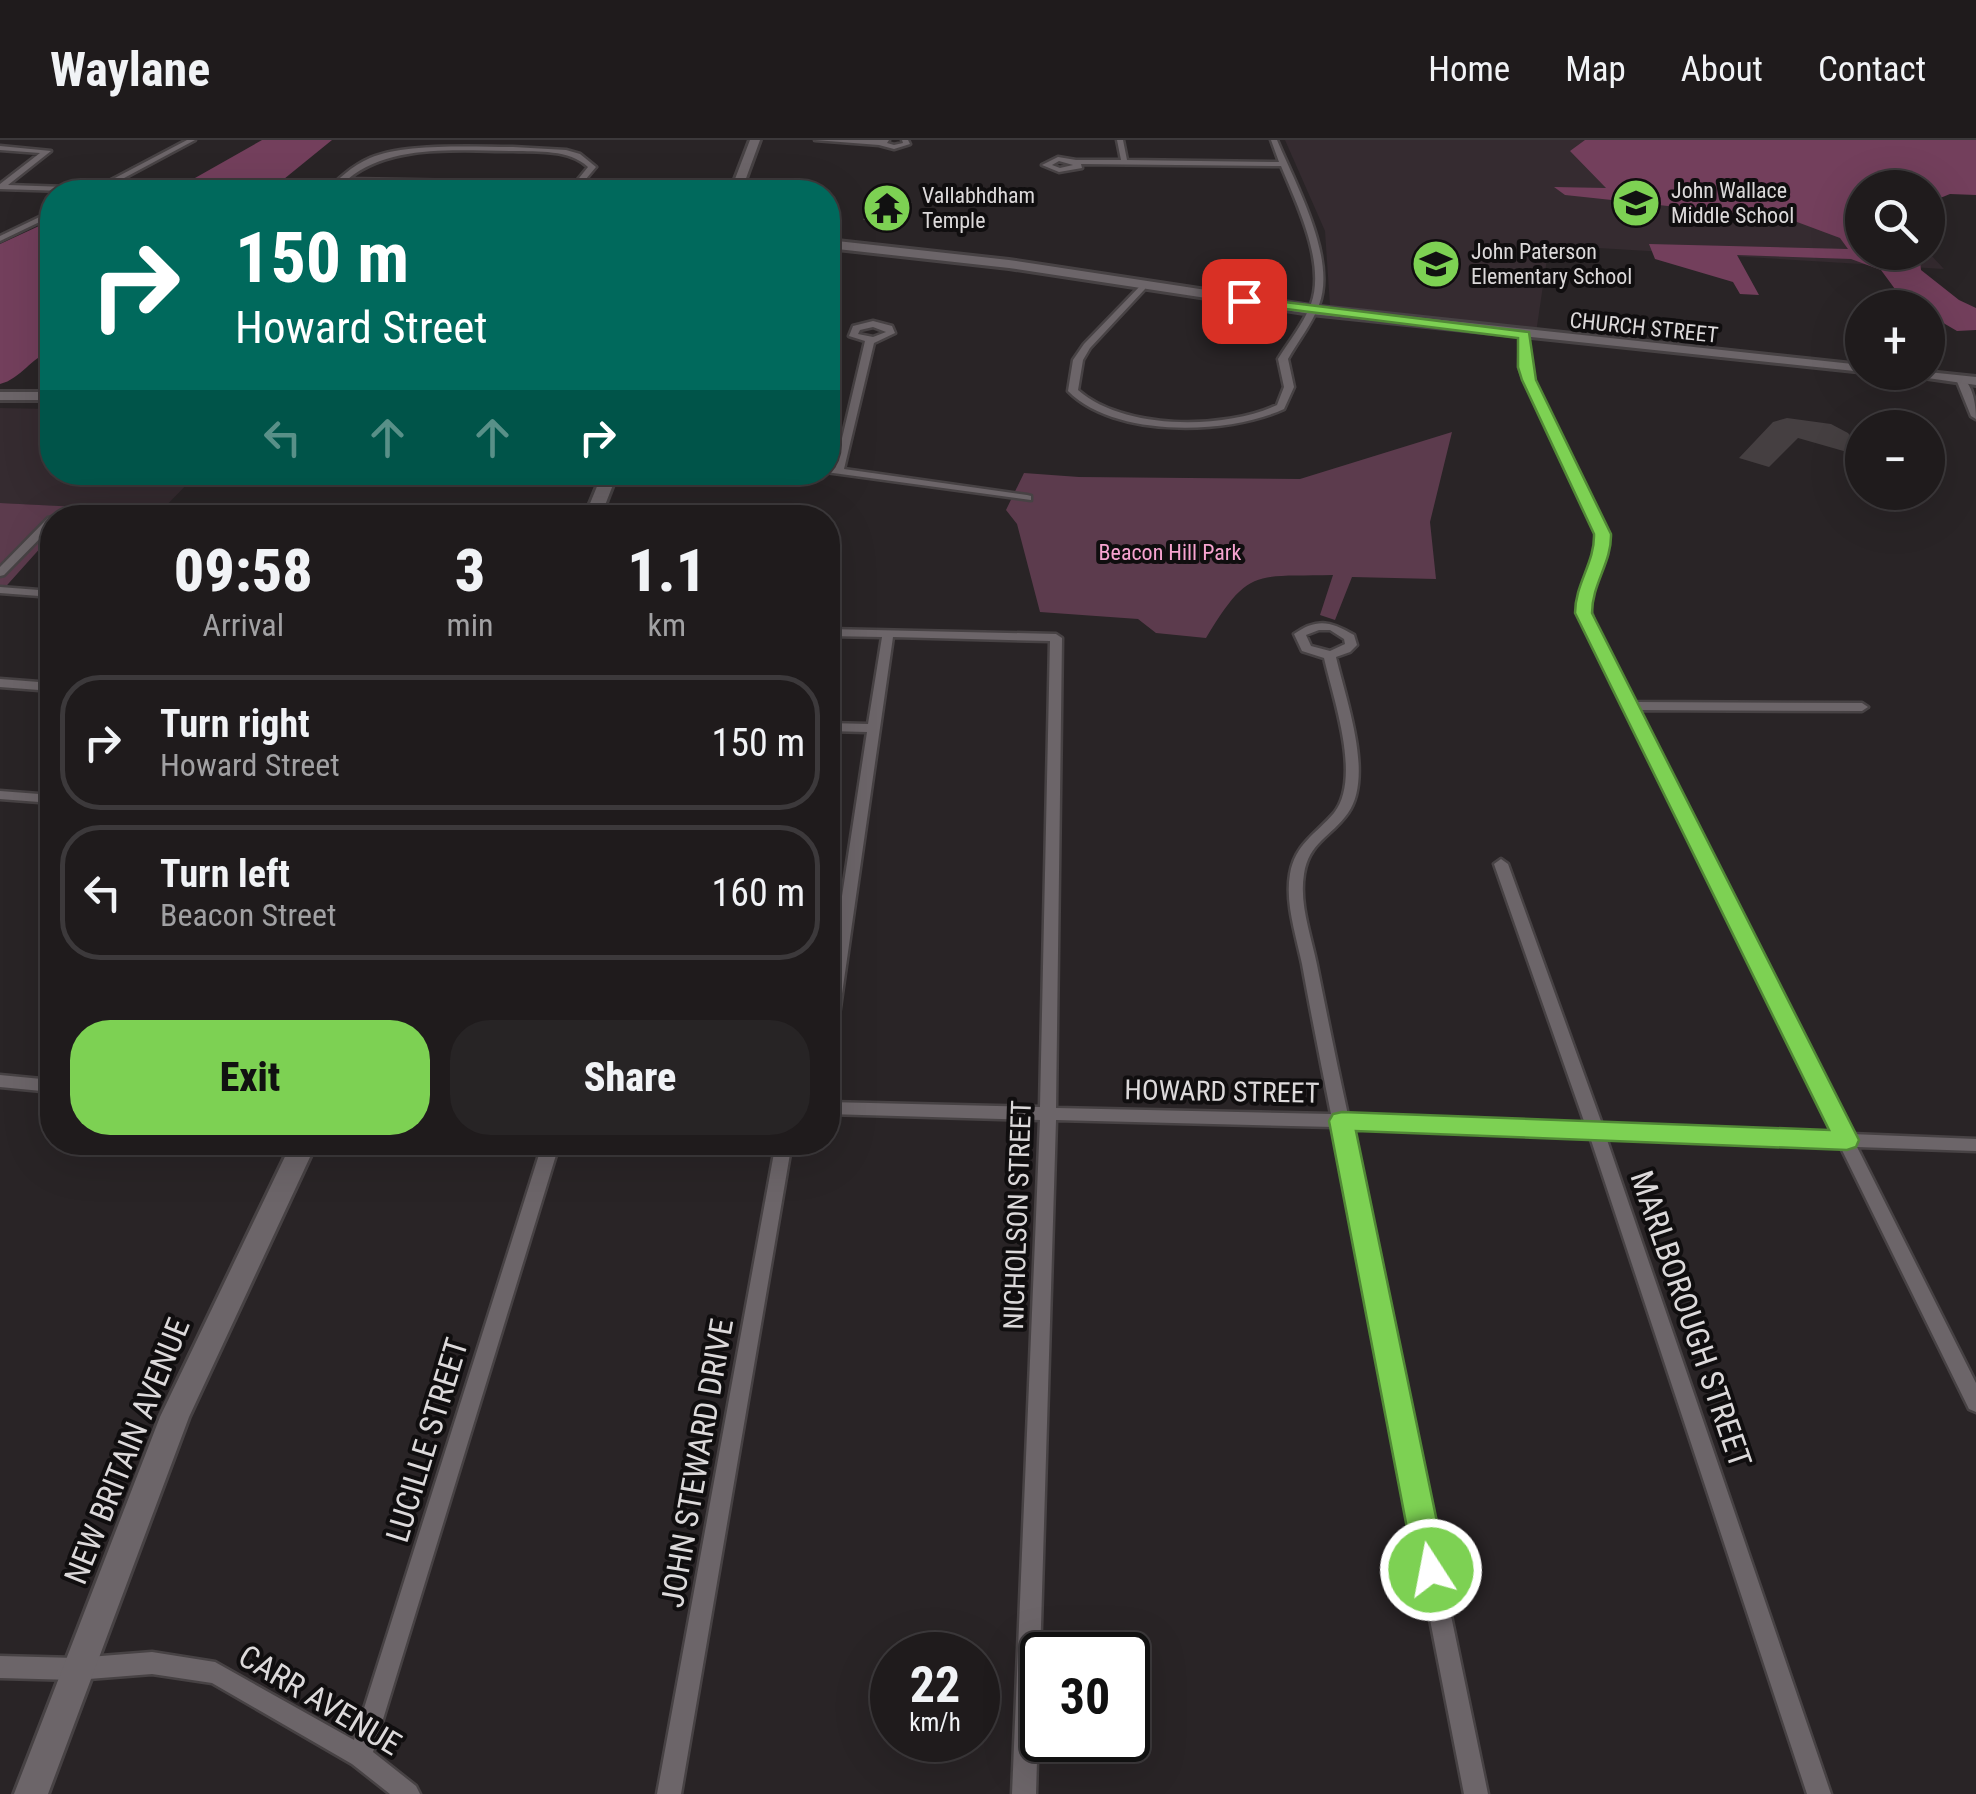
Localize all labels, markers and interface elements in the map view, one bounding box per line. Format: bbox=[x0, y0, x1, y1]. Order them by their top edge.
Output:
text: Waylane bbox=[50, 41, 210, 98]
text: Home bbox=[1428, 49, 1510, 90]
text: Map bbox=[1565, 49, 1626, 90]
text: About bbox=[1681, 49, 1763, 90]
text: Contact bbox=[1818, 49, 1926, 90]
map controls bbox=[1845, 170, 1945, 510]
button: search bbox=[1845, 170, 1945, 270]
school or university icon: John Wallace Middle School bbox=[1610, 177, 1662, 229]
place label: John Wallace Middle School bbox=[1671, 178, 1794, 228]
temple icon: Vallabhdham Temple bbox=[861, 182, 913, 234]
place label: Vallabhdham Temple bbox=[922, 183, 1035, 233]
text: 150 m bbox=[235, 217, 409, 299]
icon: right bbox=[70, 220, 200, 350]
school or university icon: John Paterson Elementary School bbox=[1410, 238, 1462, 290]
place label: John Paterson Elementary School bbox=[1471, 239, 1632, 289]
pin bbox=[1202, 259, 1287, 344]
icon: arrive bbox=[1217, 274, 1272, 329]
button: + bbox=[1845, 290, 1945, 390]
text: Howard Street bbox=[235, 301, 488, 354]
street label: CHURCH STREET bbox=[1568, 307, 1720, 348]
icon: left bbox=[255, 410, 310, 465]
icon: ahead bbox=[360, 410, 415, 465]
icon: ahead bbox=[465, 410, 520, 465]
icon: right bbox=[570, 410, 625, 465]
button: − bbox=[1845, 410, 1945, 510]
text: 09:58 bbox=[174, 535, 313, 606]
text: 3 bbox=[455, 535, 485, 606]
text: 1.1 bbox=[627, 535, 706, 606]
park label: Beacon Hill Park bbox=[1099, 540, 1242, 565]
text: Arrival bbox=[203, 606, 284, 644]
text: min bbox=[447, 606, 494, 644]
text: km bbox=[648, 606, 686, 644]
text: Turn right bbox=[160, 702, 310, 746]
icon: right bbox=[75, 715, 130, 770]
text: 150 m bbox=[711, 721, 805, 765]
text: Howard Street bbox=[160, 746, 340, 784]
text: Turn left bbox=[160, 852, 290, 896]
icon: left bbox=[75, 865, 130, 920]
text: 160 m bbox=[711, 871, 805, 915]
text: Beacon Street bbox=[160, 896, 336, 934]
button: Exit bbox=[70, 1020, 430, 1135]
button: Share bbox=[450, 1020, 810, 1135]
street label: HOWARD STREET bbox=[1124, 1073, 1320, 1110]
street label: NICHOLSON STREET bbox=[997, 1100, 1038, 1330]
street label: MARLBOROUGH STREET bbox=[1622, 1166, 1760, 1472]
street label: NEW BRITAIN AVENUE bbox=[56, 1313, 198, 1589]
street label: JOHN STEWARD DRIVE bbox=[653, 1316, 741, 1610]
street label: LUCILLE STREET bbox=[378, 1333, 476, 1547]
position arrow bbox=[1379, 1518, 1483, 1622]
speed limit sign: 30 bbox=[1020, 1632, 1150, 1762]
street label: CARR AVENUE bbox=[232, 1637, 408, 1763]
text: 22 bbox=[910, 1656, 960, 1714]
text: km/h bbox=[909, 1708, 961, 1737]

